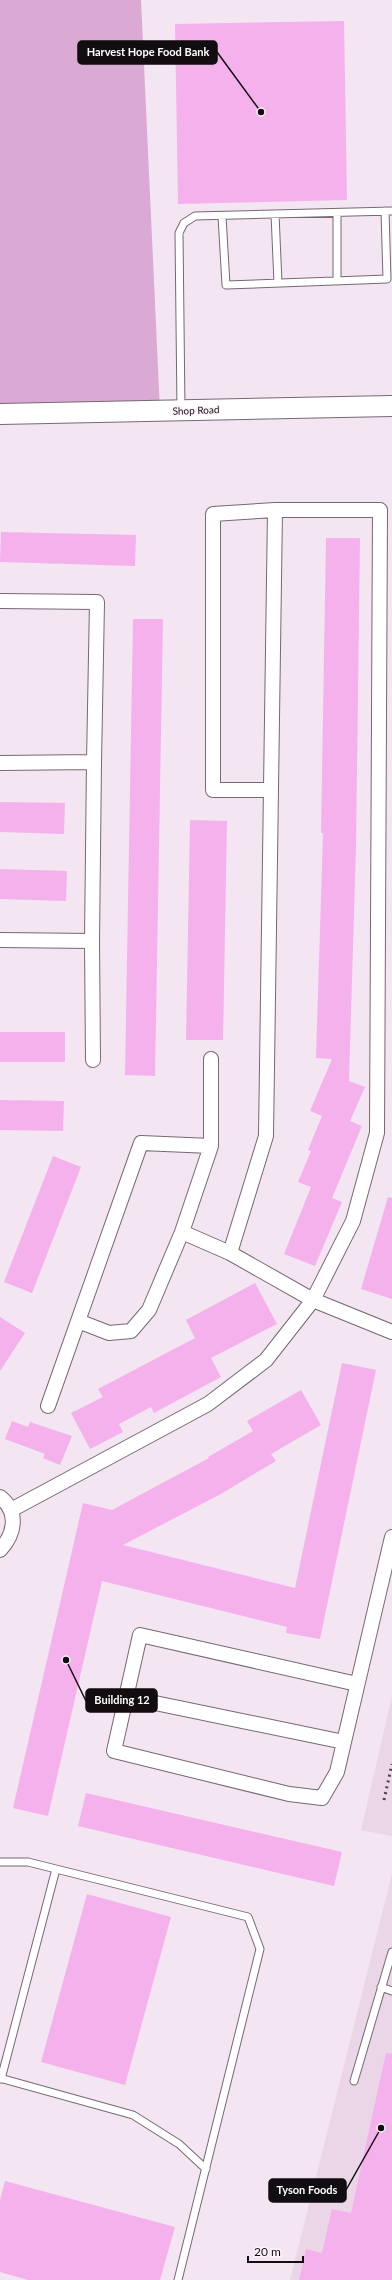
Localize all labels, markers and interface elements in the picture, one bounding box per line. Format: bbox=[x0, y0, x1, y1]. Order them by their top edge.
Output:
callout: Harvest Hope Food Bank bbox=[78, 41, 217, 64]
text: Harvest Hope Food Bank bbox=[87, 45, 209, 58]
street label: Shop Road bbox=[172, 403, 220, 417]
callout: Building 12 bbox=[86, 1689, 157, 1712]
text: Building 12 bbox=[94, 1693, 150, 1706]
callout: Tyson Foods bbox=[269, 2179, 346, 2202]
text: Tyson Foods bbox=[277, 2183, 338, 2196]
scale bar bbox=[248, 2238, 303, 2264]
text: 20 m bbox=[254, 2244, 281, 2259]

